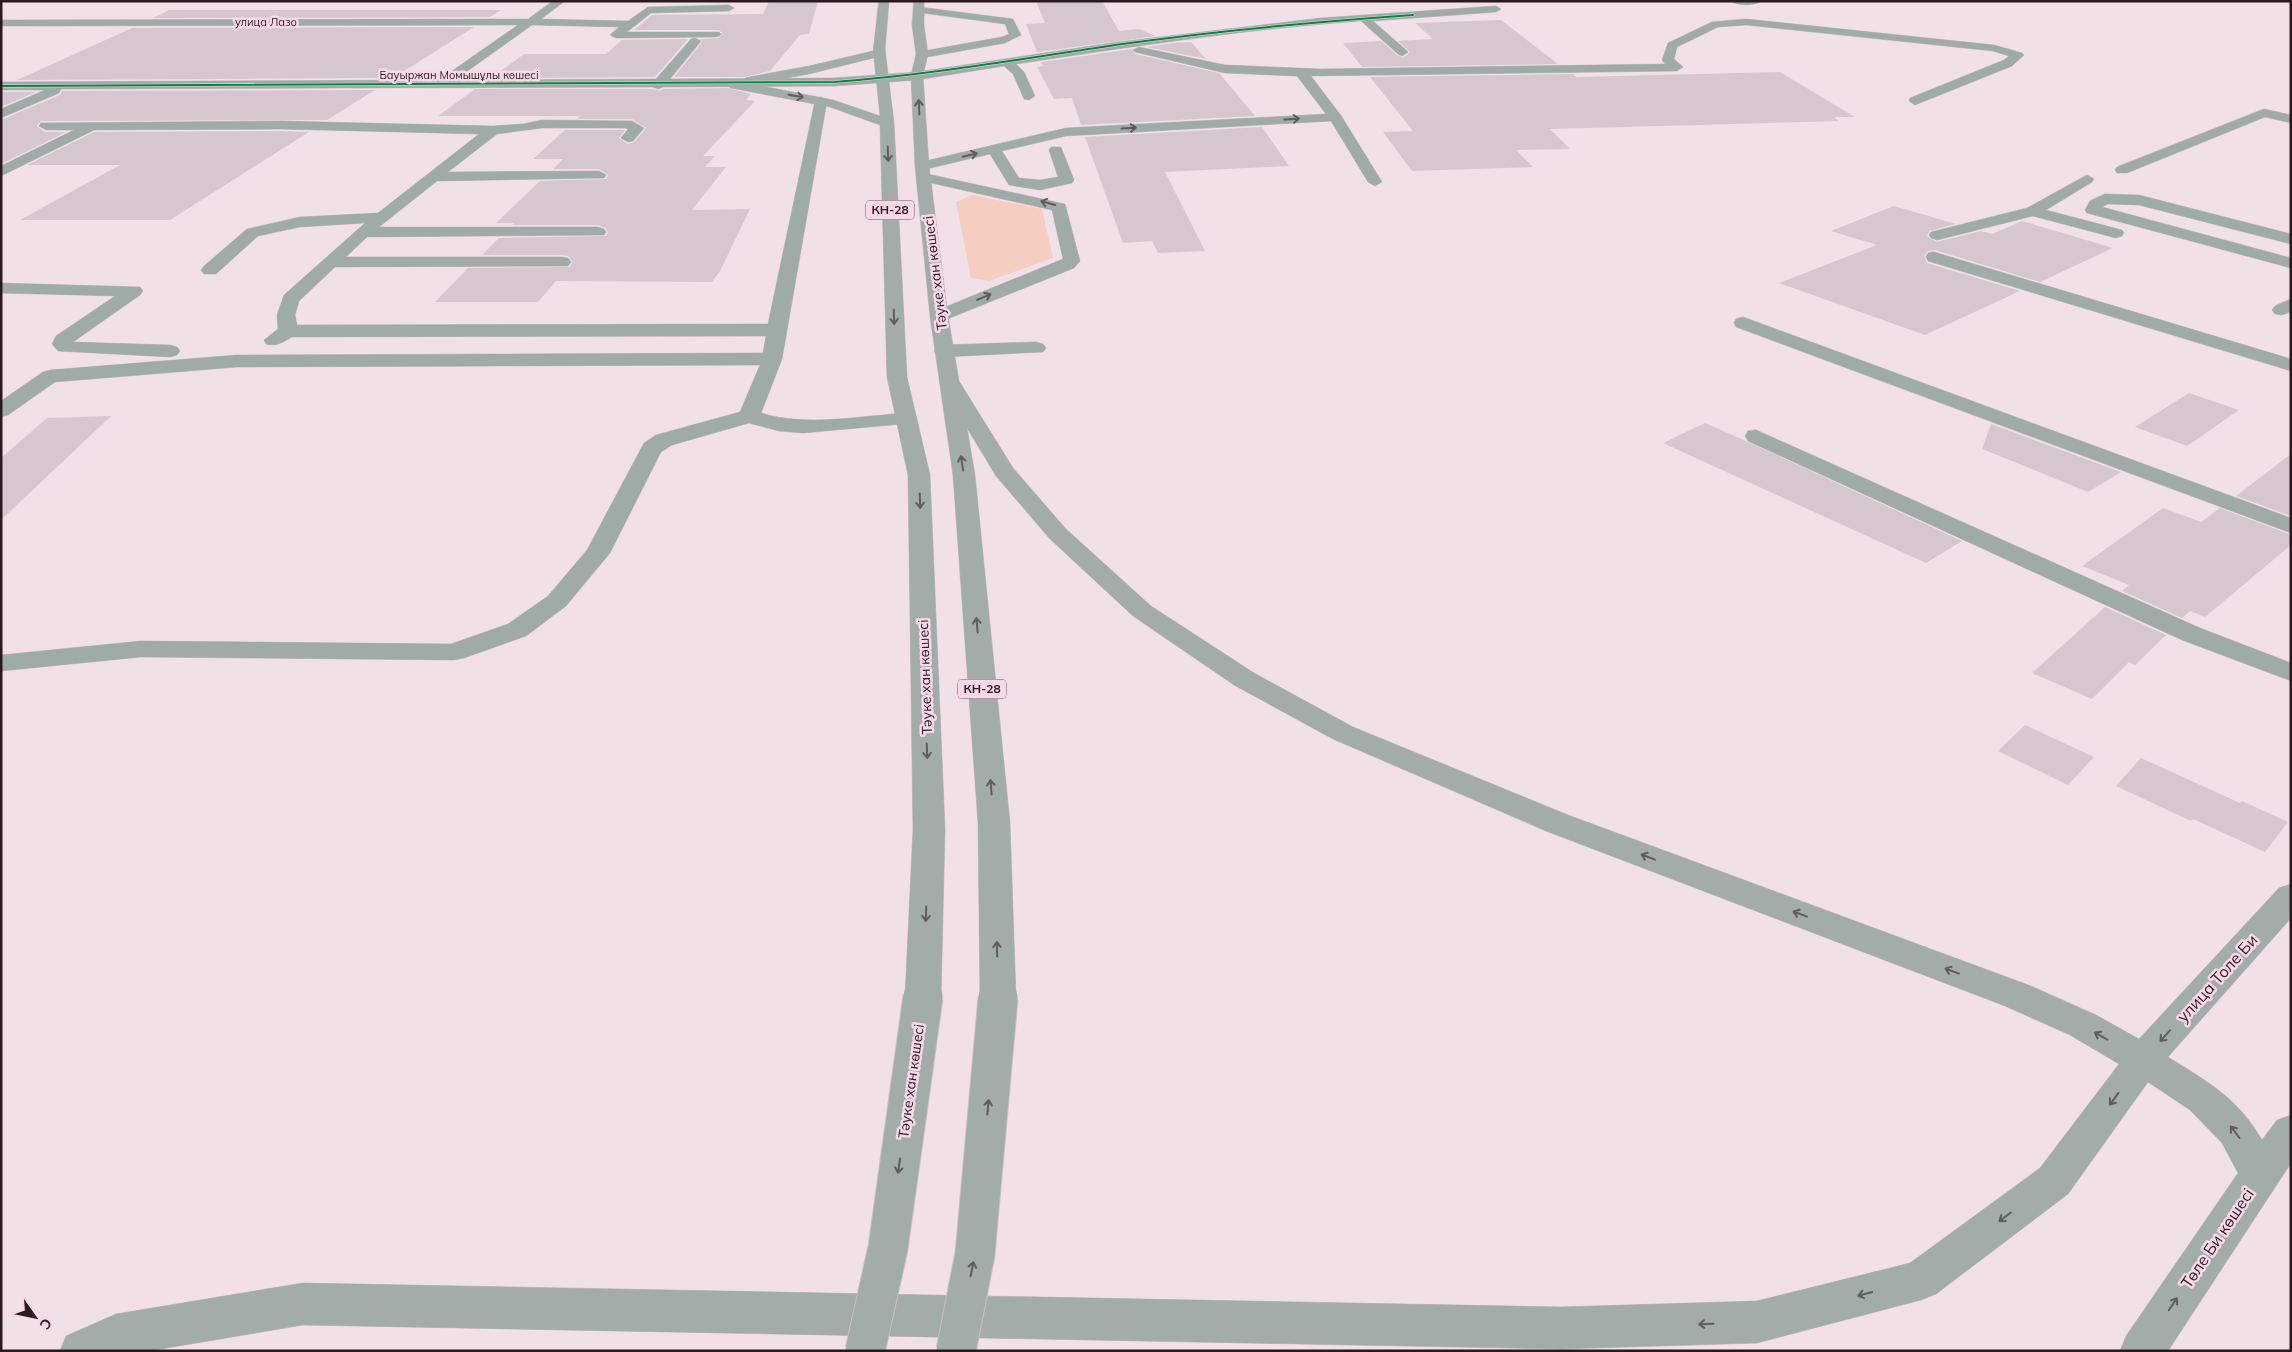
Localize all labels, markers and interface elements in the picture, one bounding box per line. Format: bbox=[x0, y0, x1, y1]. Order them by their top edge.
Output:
street label: улица Лазо bbox=[235, 15, 297, 29]
street label: Бауыржан Момышұлы көшесі bbox=[379, 68, 539, 82]
one-way arrow bbox=[787, 92, 803, 102]
one-way arrow bbox=[914, 99, 923, 115]
one-way arrow bbox=[1283, 115, 1299, 124]
one-way arrow bbox=[1121, 124, 1137, 133]
one-way arrow bbox=[883, 146, 892, 162]
one-way arrow bbox=[961, 150, 977, 159]
one-way arrow bbox=[1040, 198, 1056, 208]
road number: КН-28 bbox=[866, 200, 914, 220]
street label: Тәуке хан көшесі bbox=[919, 215, 951, 331]
one-way arrow bbox=[976, 292, 991, 302]
one-way arrow bbox=[890, 308, 899, 324]
one-way arrow bbox=[957, 456, 967, 472]
one-way arrow bbox=[915, 493, 924, 509]
one-way arrow bbox=[972, 618, 982, 634]
street label: Тәуке хан көшесі bbox=[914, 619, 936, 735]
road number: КН-28 bbox=[958, 680, 1006, 699]
one-way arrow bbox=[922, 743, 932, 759]
one-way arrow bbox=[986, 779, 996, 795]
one-way arrow bbox=[1641, 852, 1656, 861]
one-way arrow bbox=[921, 906, 931, 922]
one-way arrow bbox=[1793, 909, 1808, 918]
street label: улица Толе Би bbox=[2172, 930, 2262, 1026]
one-way arrow bbox=[992, 942, 1001, 958]
one-way arrow bbox=[1945, 966, 1960, 975]
street label: Тәуке хан көшесі bbox=[894, 1023, 928, 1139]
one-way arrow bbox=[2159, 1029, 2170, 1042]
one-way arrow bbox=[2094, 1030, 2109, 1040]
one-way arrow bbox=[2109, 1092, 2120, 1105]
one-way arrow bbox=[983, 1099, 993, 1115]
one-way arrow bbox=[2230, 1126, 2241, 1139]
one-way arrow bbox=[894, 1158, 904, 1174]
street label: Төле Би көшесі bbox=[2176, 1184, 2258, 1292]
one-way arrow bbox=[1998, 1212, 2012, 1222]
one-way arrow bbox=[968, 1261, 977, 1277]
one-way arrow bbox=[1858, 1290, 1874, 1299]
north arrow bbox=[10, 1292, 60, 1342]
one-way arrow bbox=[2168, 1297, 2178, 1311]
text: С bbox=[36, 1315, 56, 1333]
one-way arrow bbox=[1699, 1319, 1715, 1329]

